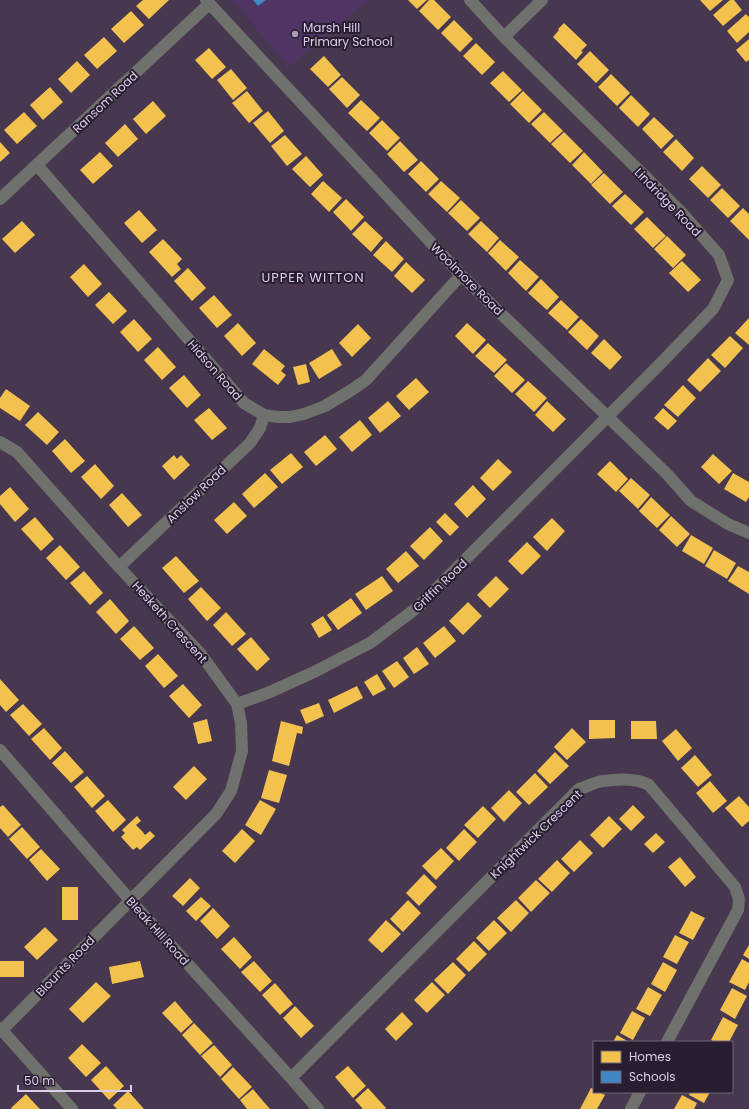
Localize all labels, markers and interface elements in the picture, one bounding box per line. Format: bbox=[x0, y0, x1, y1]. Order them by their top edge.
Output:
place label: Marsh Hill Primary School bbox=[303, 19, 393, 50]
marker: Marsh Hill Primary School bbox=[290, 29, 300, 39]
street label: Ransom Road bbox=[69, 67, 141, 137]
street label: Lindridge Road bbox=[631, 164, 705, 240]
street label: Woolmore Road bbox=[427, 239, 507, 319]
district label: UPPER WITTON bbox=[261, 268, 365, 287]
street label: Hidson Road bbox=[184, 336, 246, 404]
street label: Anslow Road bbox=[162, 461, 230, 527]
street label: Griffin Road bbox=[409, 555, 471, 615]
street label: Hesketh Crescent bbox=[129, 577, 211, 667]
street label: Knightwick Crescent bbox=[486, 786, 586, 882]
street label: Bleak Hill Road bbox=[123, 893, 193, 969]
street label: Blounts Road bbox=[32, 932, 98, 1000]
legend bbox=[593, 1041, 733, 1093]
text: Homes bbox=[629, 1048, 671, 1065]
scale bar bbox=[18, 1067, 131, 1093]
text: Schools bbox=[629, 1068, 676, 1085]
text: 50 m bbox=[24, 1072, 55, 1089]

